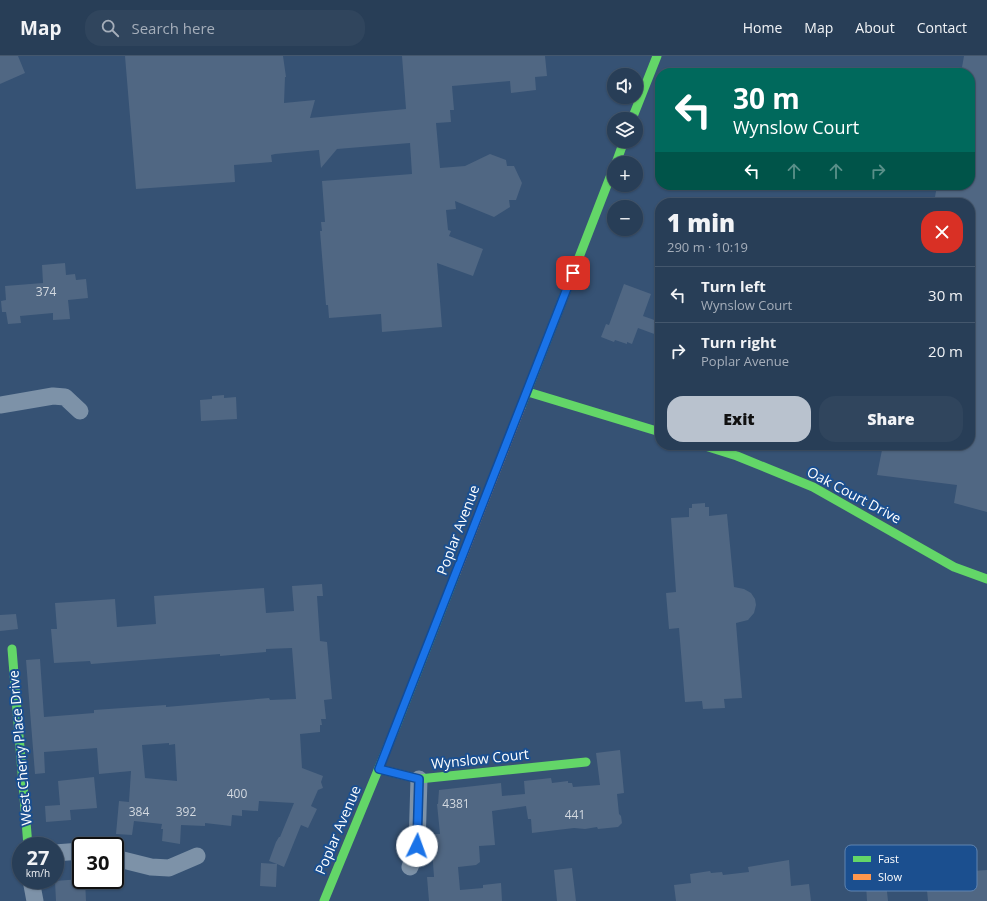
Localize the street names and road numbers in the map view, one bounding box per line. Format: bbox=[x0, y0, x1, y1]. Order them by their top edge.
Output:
street label: Oak Court Drive bbox=[804, 462, 905, 527]
street label: Poplar Avenue bbox=[432, 482, 483, 577]
street label: West Cherry Place Drive bbox=[3, 670, 36, 826]
street label: Wynslow Court bbox=[430, 744, 530, 773]
street label: Poplar Avenue bbox=[310, 782, 365, 877]

